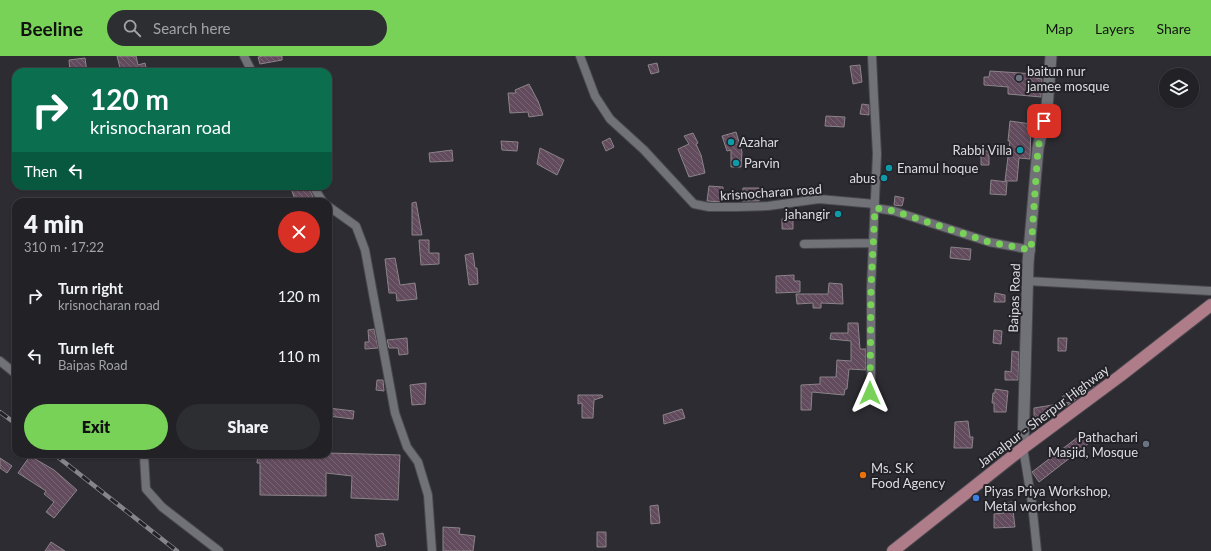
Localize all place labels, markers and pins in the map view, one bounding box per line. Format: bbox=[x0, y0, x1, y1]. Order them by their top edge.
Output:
place label: baitun nur jamee mosque bbox=[1026, 63, 1110, 94]
marker: baitun nur jamee mosque bbox=[1014, 73, 1024, 83]
pin bbox=[1027, 104, 1061, 138]
place label: Azahar bbox=[739, 134, 779, 150]
marker: Azahar bbox=[726, 137, 736, 147]
place label: Rabbi Villa bbox=[952, 142, 1012, 158]
marker: Rabbi Villa bbox=[1015, 145, 1025, 155]
place label: Parvin bbox=[744, 155, 780, 171]
marker: Parvin bbox=[731, 158, 741, 168]
place label: Enamul hoque bbox=[897, 160, 979, 176]
marker: Enamul hoque bbox=[884, 163, 894, 173]
place label: abus bbox=[849, 170, 876, 186]
marker: abus bbox=[879, 173, 889, 183]
place label: jahangir bbox=[784, 206, 830, 222]
marker: jahangir bbox=[833, 209, 843, 219]
place label: Pathachari Masjid, Mosque bbox=[1048, 429, 1138, 460]
marker: Pathachari Masjid, Mosque bbox=[1141, 439, 1151, 449]
place label: Ms. S.K Food Agency bbox=[871, 460, 945, 491]
marker: Ms. S.K Food Agency bbox=[858, 470, 868, 480]
place label: Piyas Priya Workshop, Metal workshop bbox=[984, 483, 1111, 514]
marker: Piyas Priya Workshop, Metal workshop bbox=[971, 493, 981, 503]

